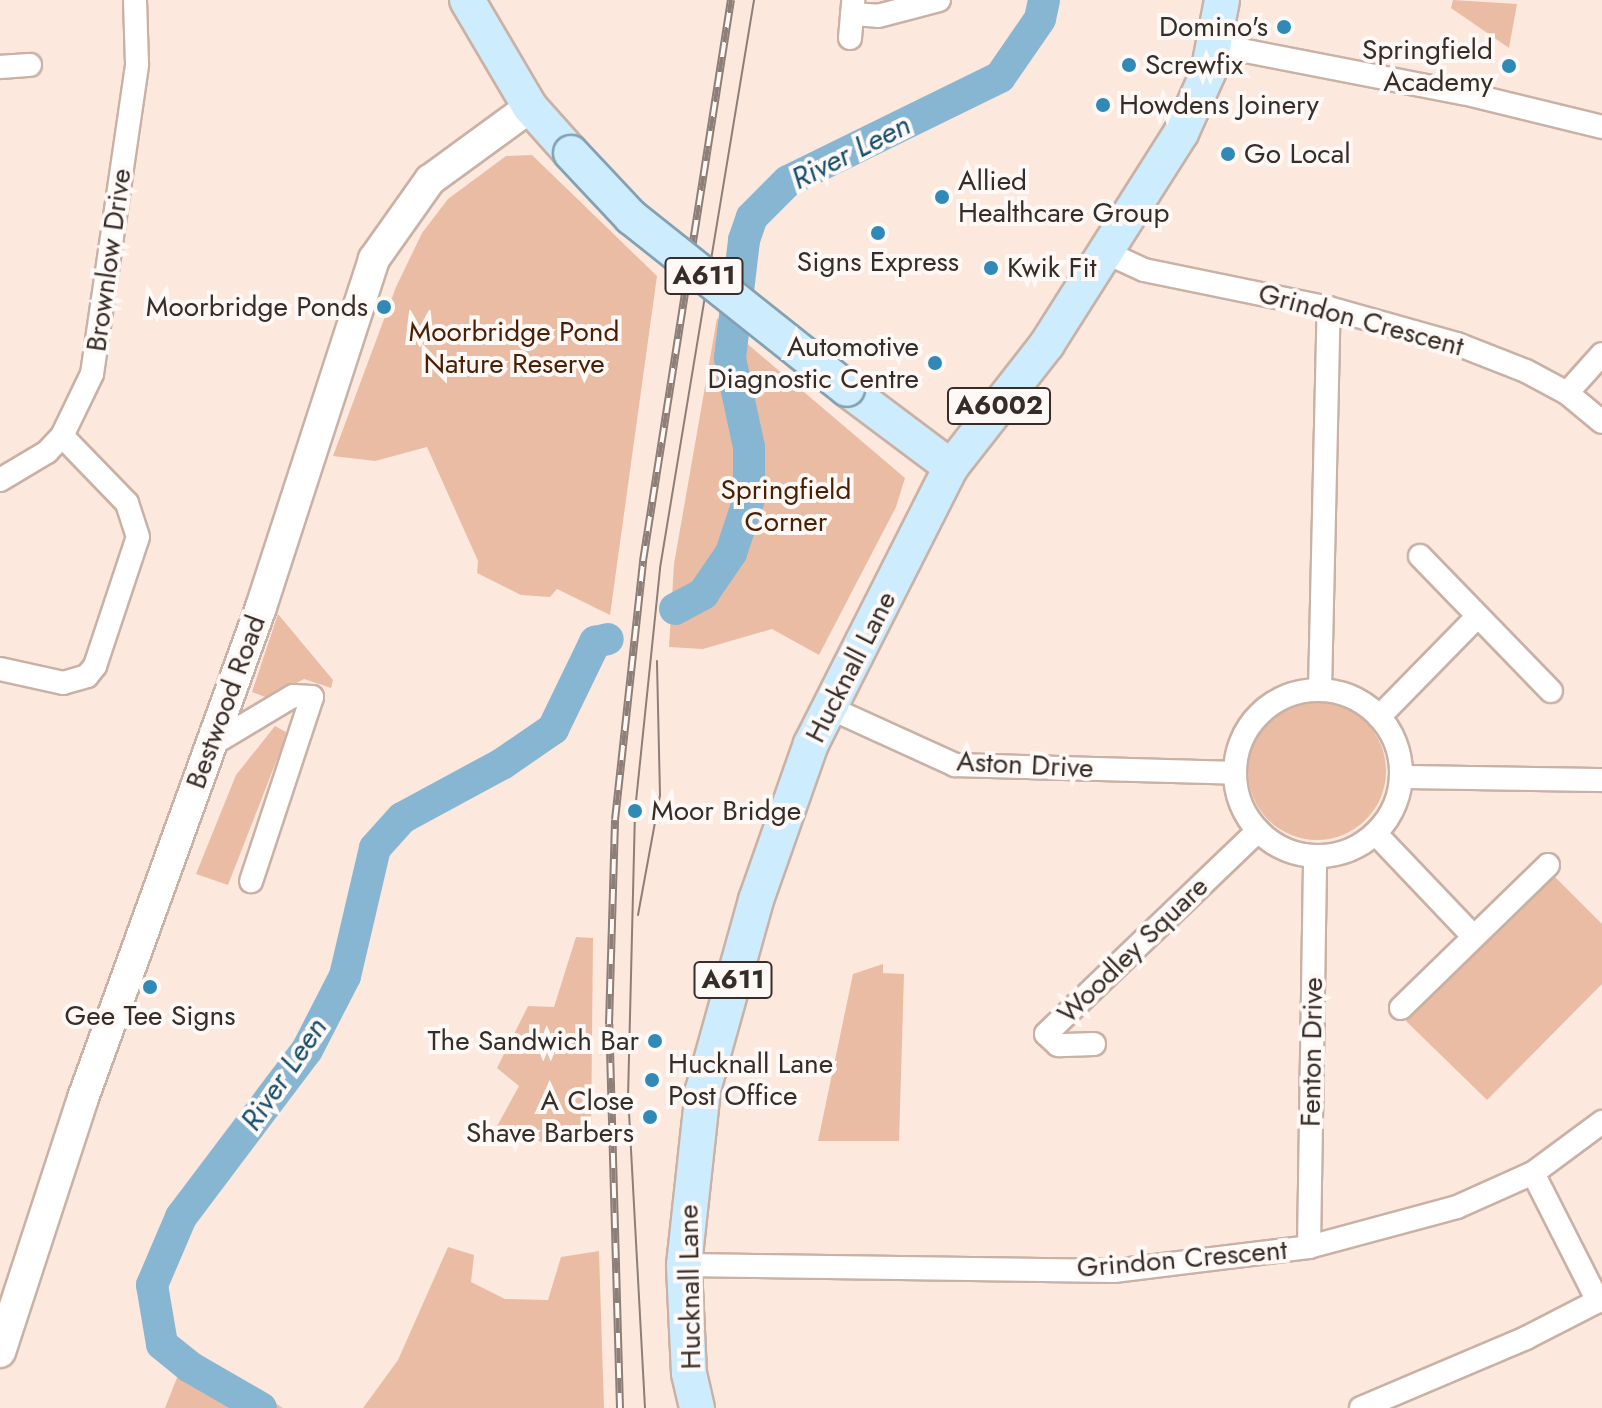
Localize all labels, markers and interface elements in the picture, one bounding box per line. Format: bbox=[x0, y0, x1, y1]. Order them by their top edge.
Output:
place label: Domino's bbox=[1159, 10, 1268, 44]
marker: Domino's bbox=[1275, 18, 1293, 36]
place label: Springfield Academy bbox=[1362, 33, 1493, 99]
place label: Screwfix bbox=[1145, 48, 1243, 82]
marker: Screwfix bbox=[1120, 56, 1138, 74]
marker: Springfield Academy bbox=[1500, 57, 1518, 75]
place label: Howdens Joinery bbox=[1119, 88, 1319, 122]
marker: Howdens Joinery bbox=[1094, 96, 1112, 114]
water label: River Leen bbox=[786, 107, 916, 197]
place label: Go Local bbox=[1244, 137, 1351, 171]
marker: Go Local bbox=[1219, 145, 1237, 163]
place label: Allied Healthcare Group bbox=[958, 164, 1169, 230]
street label: Brownlow Drive bbox=[80, 166, 138, 354]
marker: Allied Healthcare Group bbox=[933, 188, 951, 206]
marker: Signs Express bbox=[869, 224, 887, 242]
place label: Signs Express bbox=[797, 245, 959, 279]
place label: Kwik Fit bbox=[1007, 251, 1096, 285]
road number: A611 bbox=[664, 254, 744, 298]
marker: Kwik Fit bbox=[982, 259, 1000, 277]
street label: Grindon Crescent bbox=[1255, 276, 1467, 364]
place label: Moorbridge Ponds bbox=[146, 290, 368, 324]
marker: Moorbridge Ponds bbox=[375, 298, 393, 316]
park label: Moorbridge Pond Nature Reserve bbox=[409, 315, 619, 381]
place label: Automotive Diagnostic Centre bbox=[708, 330, 919, 396]
marker: Automotive Diagnostic Centre bbox=[926, 354, 944, 372]
road number: A6002 bbox=[947, 384, 1051, 428]
park label: Springfield Corner bbox=[721, 473, 851, 539]
street label: Hucknall Lane bbox=[799, 586, 903, 748]
street label: Bestwood Road bbox=[179, 611, 273, 793]
street label: Aston Drive bbox=[956, 745, 1094, 785]
place label: Moor Bridge bbox=[651, 794, 801, 828]
marker: Moor Bridge bbox=[626, 802, 644, 820]
street label: Woodley Square bbox=[1051, 870, 1215, 1030]
road number: A611 bbox=[693, 958, 773, 1002]
street label: Fenton Drive bbox=[1294, 977, 1330, 1127]
marker: Gee Tee Signs bbox=[141, 978, 159, 996]
place label: Gee Tee Signs bbox=[65, 999, 235, 1033]
water label: River Leen bbox=[233, 1011, 335, 1137]
place label: The Sandwich Bar bbox=[427, 1024, 639, 1058]
marker: The Sandwich Bar bbox=[646, 1032, 664, 1050]
place label: Hucknall Lane Post Office bbox=[668, 1047, 833, 1113]
marker: Hucknall Lane Post Office bbox=[643, 1071, 661, 1089]
place label: A Close Shave Barbers bbox=[466, 1084, 634, 1150]
marker: A Close Shave Barbers bbox=[641, 1108, 659, 1126]
street label: Hucknall Lane bbox=[672, 1204, 708, 1370]
street label: Grindon Crescent bbox=[1075, 1233, 1289, 1285]

